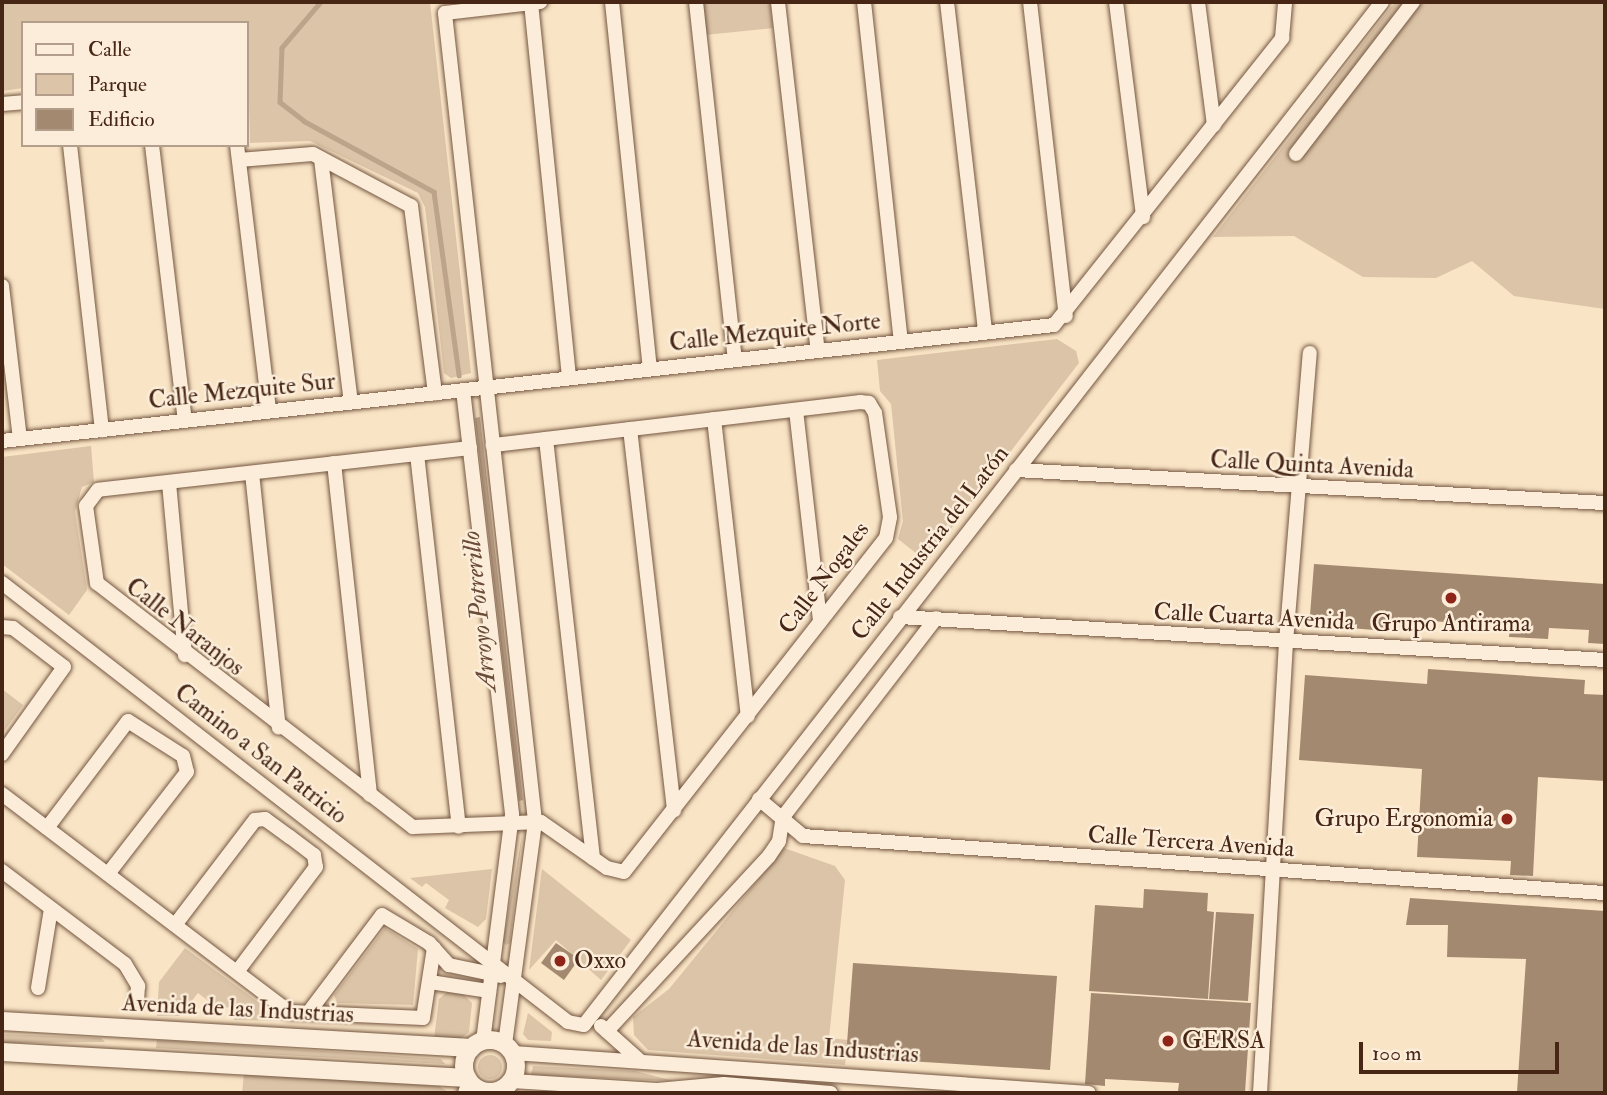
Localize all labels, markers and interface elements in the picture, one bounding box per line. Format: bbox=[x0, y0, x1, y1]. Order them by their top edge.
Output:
legend bbox=[21, 21, 248, 147]
text: Calle bbox=[88, 36, 131, 63]
text: Parque bbox=[88, 71, 147, 98]
text: Edificio bbox=[88, 106, 155, 133]
street label: Calle Mezquite Norte bbox=[668, 307, 882, 357]
street label: Calle Mezquite Sur bbox=[147, 367, 337, 415]
street label: Calle Industria del Latón bbox=[845, 440, 1015, 646]
street label: Calle Quinta Avenida bbox=[1210, 445, 1414, 485]
street label: Calle Nogales bbox=[772, 516, 876, 640]
water label: Arroyo Potrerillo bbox=[456, 529, 504, 693]
street label: Calle Naranjos bbox=[120, 572, 250, 682]
marker: Grupo Antirama bbox=[1443, 590, 1459, 606]
street label: Calle Cuarta Avenida bbox=[1153, 597, 1355, 637]
place label: Grupo Antirama bbox=[1371, 610, 1531, 638]
street label: Camino a San Patricio bbox=[169, 678, 353, 830]
place label: Grupo Ergonomia bbox=[1314, 805, 1493, 833]
marker: Grupo Ergonomia bbox=[1499, 811, 1515, 827]
street label: Calle Tercera Avenida bbox=[1087, 820, 1295, 864]
place label: Oxxo bbox=[574, 947, 626, 975]
marker: Oxxo bbox=[552, 953, 568, 969]
street label: Avenida de las Industrias bbox=[121, 989, 355, 1029]
street label: Avenida de las Industrias bbox=[686, 1025, 920, 1069]
place label: GERSA bbox=[1182, 1027, 1265, 1055]
scale bar bbox=[1362, 1028, 1562, 1072]
marker: GERSA bbox=[1160, 1033, 1176, 1049]
text: 100 m bbox=[1372, 1040, 1422, 1067]

